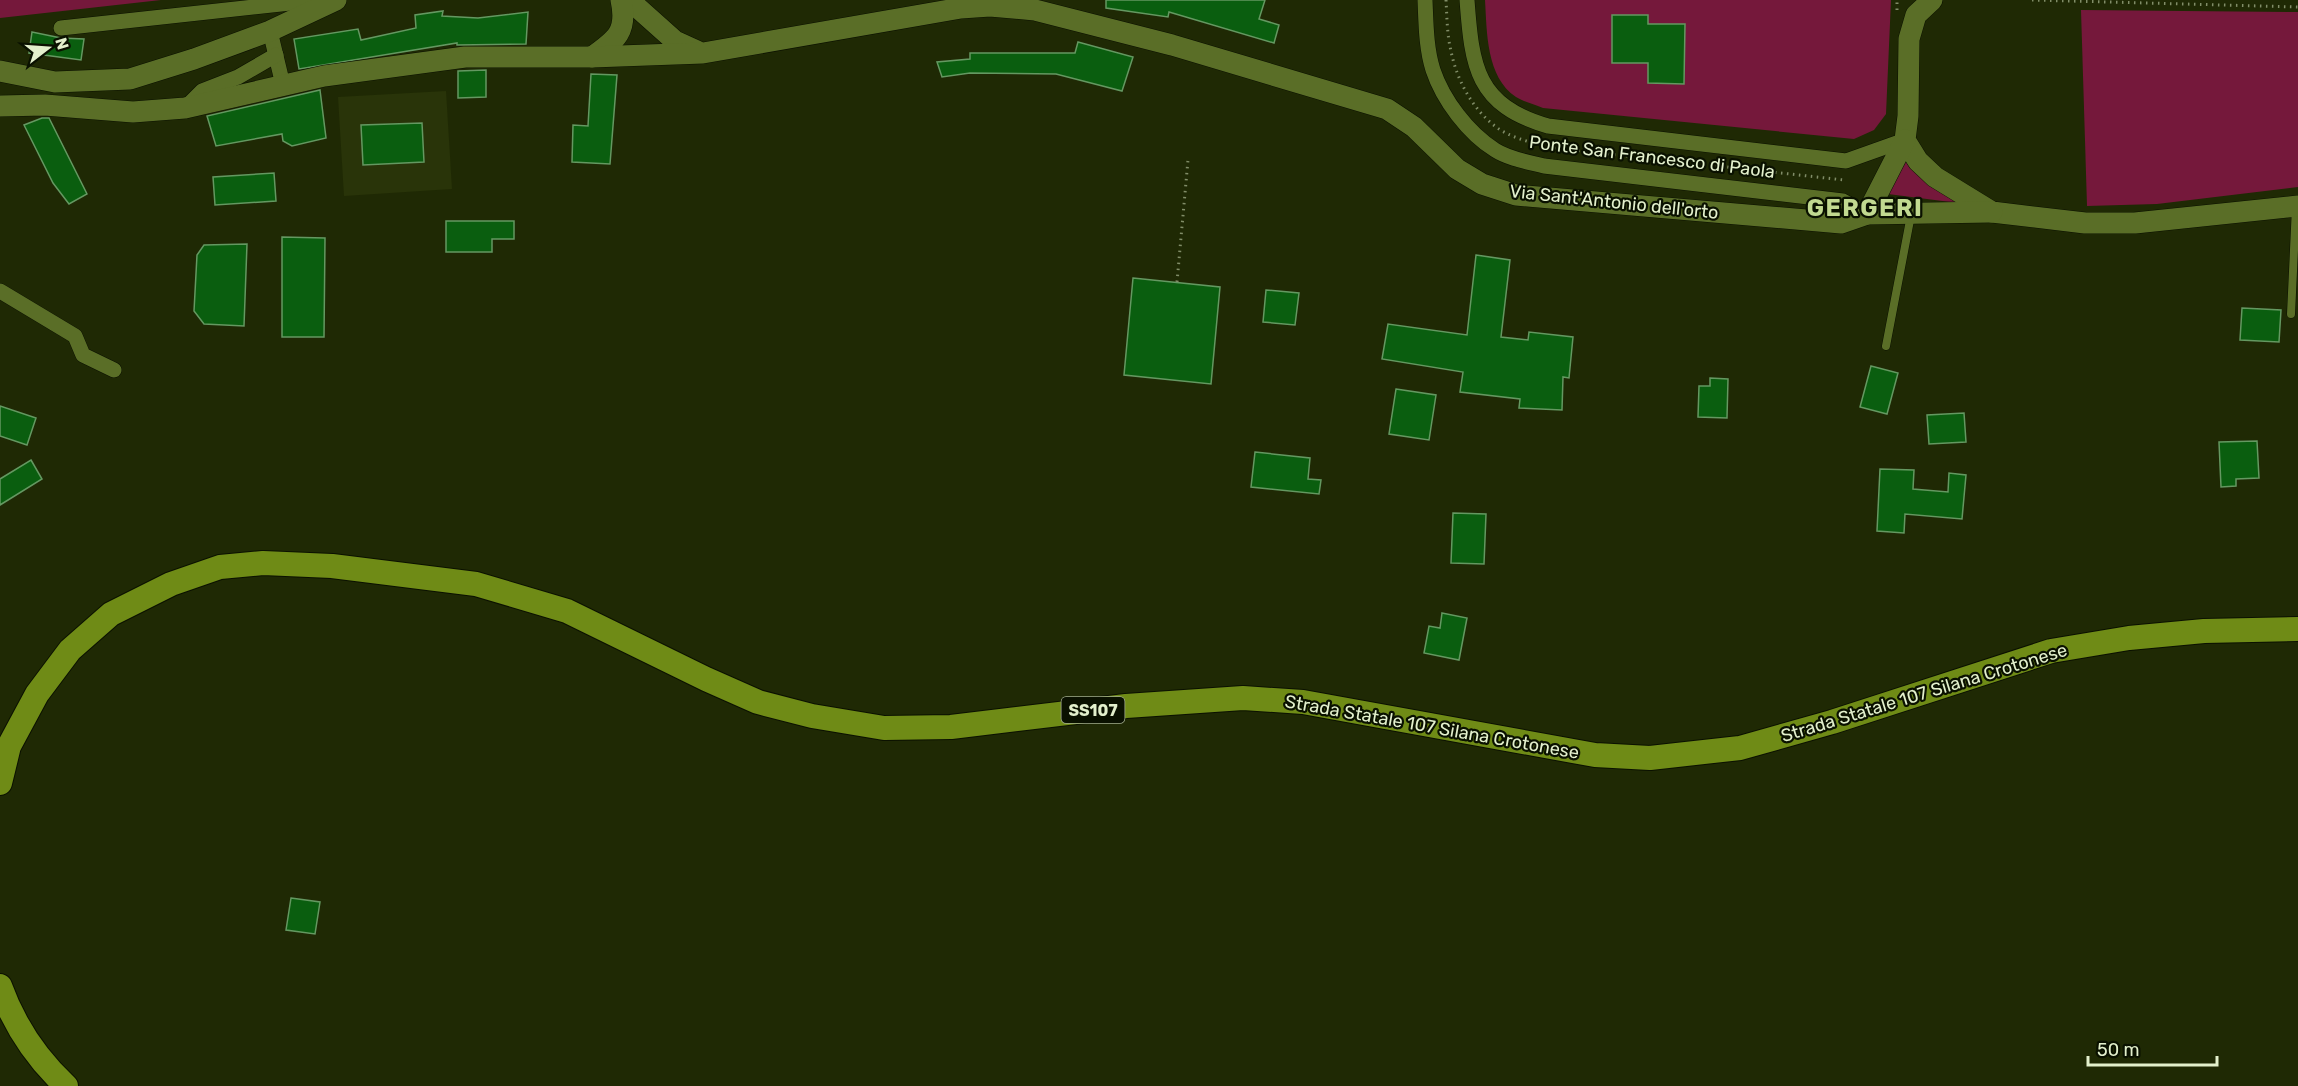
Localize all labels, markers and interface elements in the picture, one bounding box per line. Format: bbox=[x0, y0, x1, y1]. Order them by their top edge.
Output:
north arrow bbox=[18, 18, 78, 78]
text: N bbox=[51, 35, 73, 52]
street label: Ponte San Francesco di Paola bbox=[1528, 131, 1776, 183]
street label: Via Sant'Antonio dell'orto bbox=[1509, 180, 1719, 224]
district label: GERGERI bbox=[1807, 194, 1923, 222]
street label: Strada Statale 107 Silana Crotonese bbox=[1778, 639, 2070, 747]
street label: Strada Statale 107 Silana Crotonese bbox=[1283, 690, 1581, 764]
road number: SS107 bbox=[1062, 697, 1124, 723]
scale bar bbox=[2088, 1029, 2217, 1067]
text: 50 m bbox=[2097, 1039, 2140, 1061]

